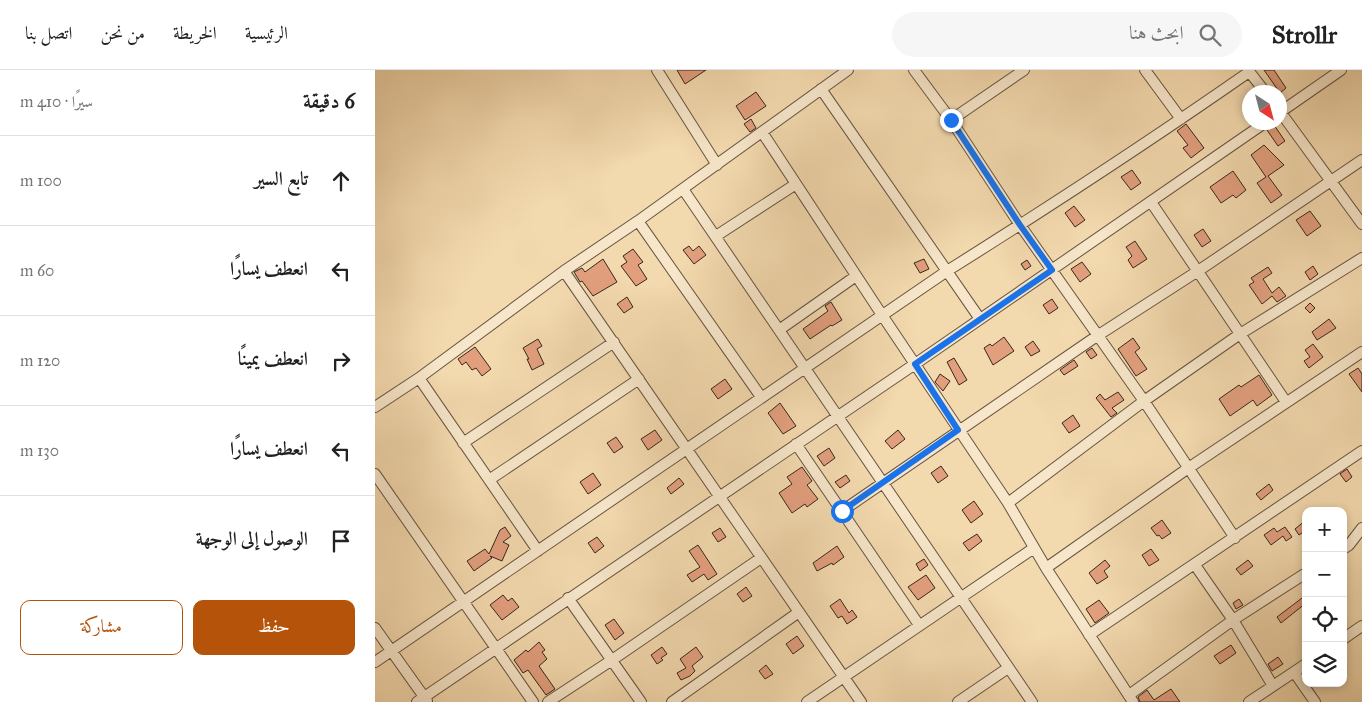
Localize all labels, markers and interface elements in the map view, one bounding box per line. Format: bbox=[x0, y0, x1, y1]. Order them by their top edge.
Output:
search box bbox=[892, 12, 1242, 57]
text: Strollr bbox=[1272, 20, 1337, 50]
text: ابحث هنا bbox=[1129, 21, 1184, 44]
icon: search bbox=[1196, 21, 1224, 49]
text: اتصل بنا bbox=[25, 22, 72, 44]
text: من نحن bbox=[100, 22, 145, 44]
text: الخريطة bbox=[173, 22, 217, 44]
text: الرئيسية bbox=[245, 22, 288, 44]
north arrow bbox=[1242, 85, 1287, 130]
text: 6 دقيقة bbox=[303, 88, 355, 114]
text: سيرًا · 410 m bbox=[20, 92, 93, 111]
route end bbox=[940, 109, 963, 132]
text: تابع السير bbox=[254, 167, 308, 190]
icon: ahead bbox=[327, 167, 355, 195]
text: 100 m bbox=[20, 171, 62, 190]
text: انعطف يسارًا bbox=[230, 257, 308, 280]
icon: left bbox=[327, 257, 355, 285]
text: 60 m bbox=[20, 261, 54, 280]
text: انعطف يمينًا bbox=[238, 347, 308, 370]
icon: right bbox=[327, 347, 355, 375]
text: 120 m bbox=[20, 351, 60, 370]
text: انعطف يسارًا bbox=[230, 437, 308, 460]
icon: left bbox=[327, 437, 355, 465]
text: 130 m bbox=[20, 441, 59, 460]
route start bbox=[831, 500, 854, 523]
map controls bbox=[1302, 507, 1347, 687]
button: + bbox=[1302, 507, 1347, 552]
text: الوصول إلى الوجهة bbox=[196, 527, 308, 550]
icon: arrive bbox=[327, 527, 355, 555]
button: − bbox=[1302, 552, 1347, 597]
button: locate bbox=[1302, 597, 1347, 642]
button: مشاركة bbox=[20, 600, 183, 655]
button: حفظ bbox=[193, 600, 355, 655]
button: layers bbox=[1302, 642, 1347, 687]

